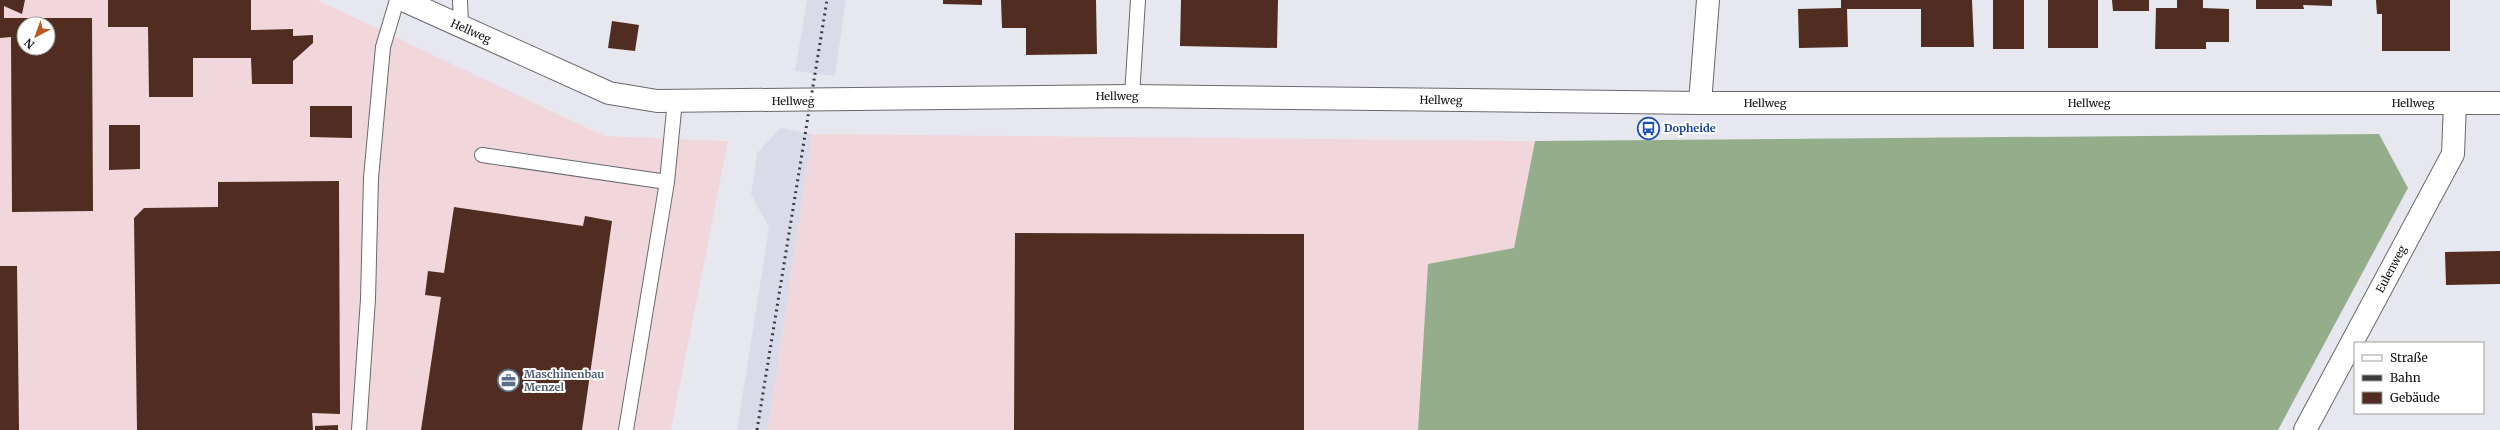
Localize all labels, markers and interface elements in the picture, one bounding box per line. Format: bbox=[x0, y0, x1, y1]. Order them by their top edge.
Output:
north arrow bbox=[16, 16, 56, 56]
street label: Hellweg bbox=[449, 16, 494, 46]
text: N bbox=[21, 35, 37, 52]
street label: Hellweg bbox=[1096, 89, 1139, 103]
street label: Hellweg bbox=[1420, 93, 1463, 107]
street label: Hellweg bbox=[772, 94, 815, 108]
street label: Hellweg bbox=[1744, 96, 1787, 110]
street label: Hellweg bbox=[2068, 96, 2111, 110]
street label: Hellweg bbox=[2392, 96, 2435, 110]
bus stop icon: Dopheide bbox=[1635, 115, 1661, 141]
place label: Dopheide bbox=[1664, 121, 1716, 135]
street label: Eulenweg bbox=[2373, 243, 2409, 295]
legend bbox=[2354, 342, 2484, 414]
text: Straße bbox=[2390, 350, 2428, 365]
office icon: Maschinenbau Menzel bbox=[496, 367, 522, 393]
place label: Maschinenbau Menzel bbox=[524, 367, 604, 394]
text: Bahn bbox=[2390, 370, 2421, 385]
text: Gebäude bbox=[2390, 390, 2440, 405]

